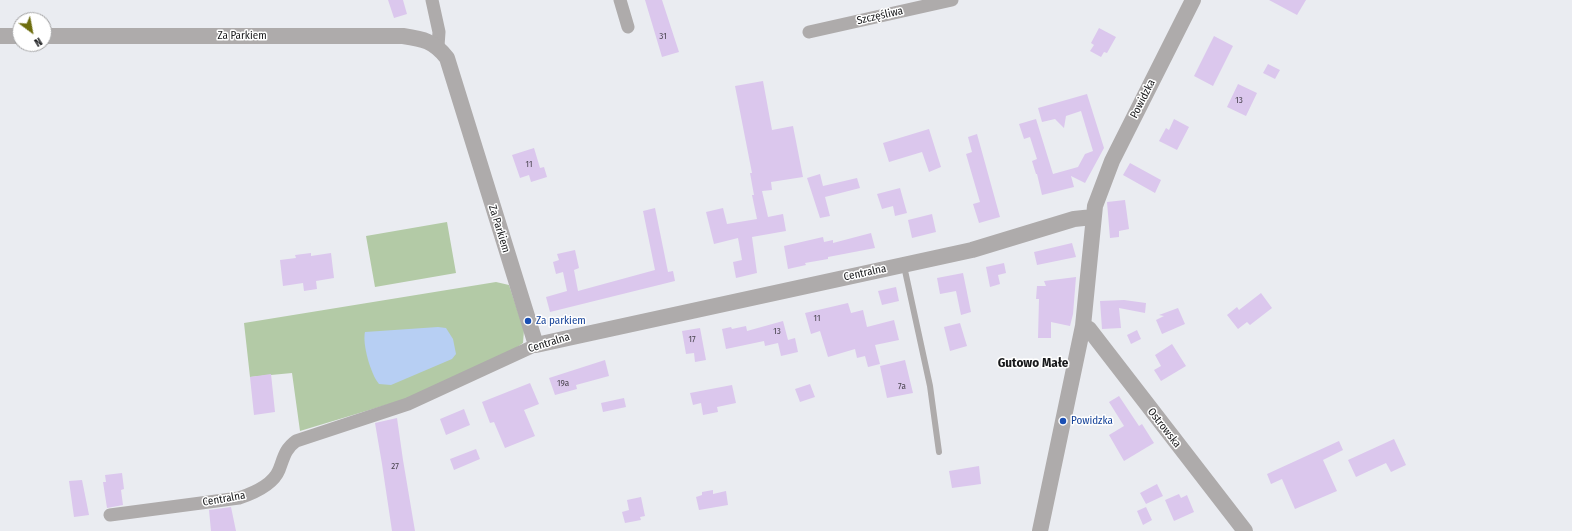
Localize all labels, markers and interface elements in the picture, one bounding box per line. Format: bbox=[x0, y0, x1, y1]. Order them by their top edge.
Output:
street label: Szczęśliwa bbox=[856, 4, 904, 28]
north arrow bbox=[12, 12, 52, 52]
street label: Za Parkiem bbox=[217, 29, 267, 43]
house number: 31 bbox=[659, 31, 667, 41]
text: N bbox=[32, 34, 44, 49]
street label: Powidzka bbox=[1128, 77, 1158, 121]
house number: 13 bbox=[1235, 95, 1243, 105]
house number: 11 bbox=[526, 159, 532, 169]
street label: Za Parkiem bbox=[485, 204, 513, 254]
street label: Centralna bbox=[843, 262, 887, 284]
house number: 11 bbox=[814, 313, 820, 323]
place label: Za parkiem bbox=[536, 314, 586, 328]
marker: Za parkiem bbox=[523, 316, 533, 326]
house number: 13 bbox=[773, 326, 781, 336]
street label: Centralna bbox=[526, 330, 572, 356]
house number: 17 bbox=[688, 334, 696, 344]
district label: Gutowo Małe bbox=[998, 355, 1068, 371]
house number: 19a bbox=[557, 378, 569, 388]
house number: 7a bbox=[898, 381, 906, 391]
street label: Ostrowska bbox=[1144, 406, 1184, 450]
place label: Powidzka bbox=[1071, 414, 1113, 428]
marker: Powidzka bbox=[1058, 416, 1068, 426]
house number: 27 bbox=[391, 461, 399, 471]
street label: Centralna bbox=[202, 489, 246, 509]

